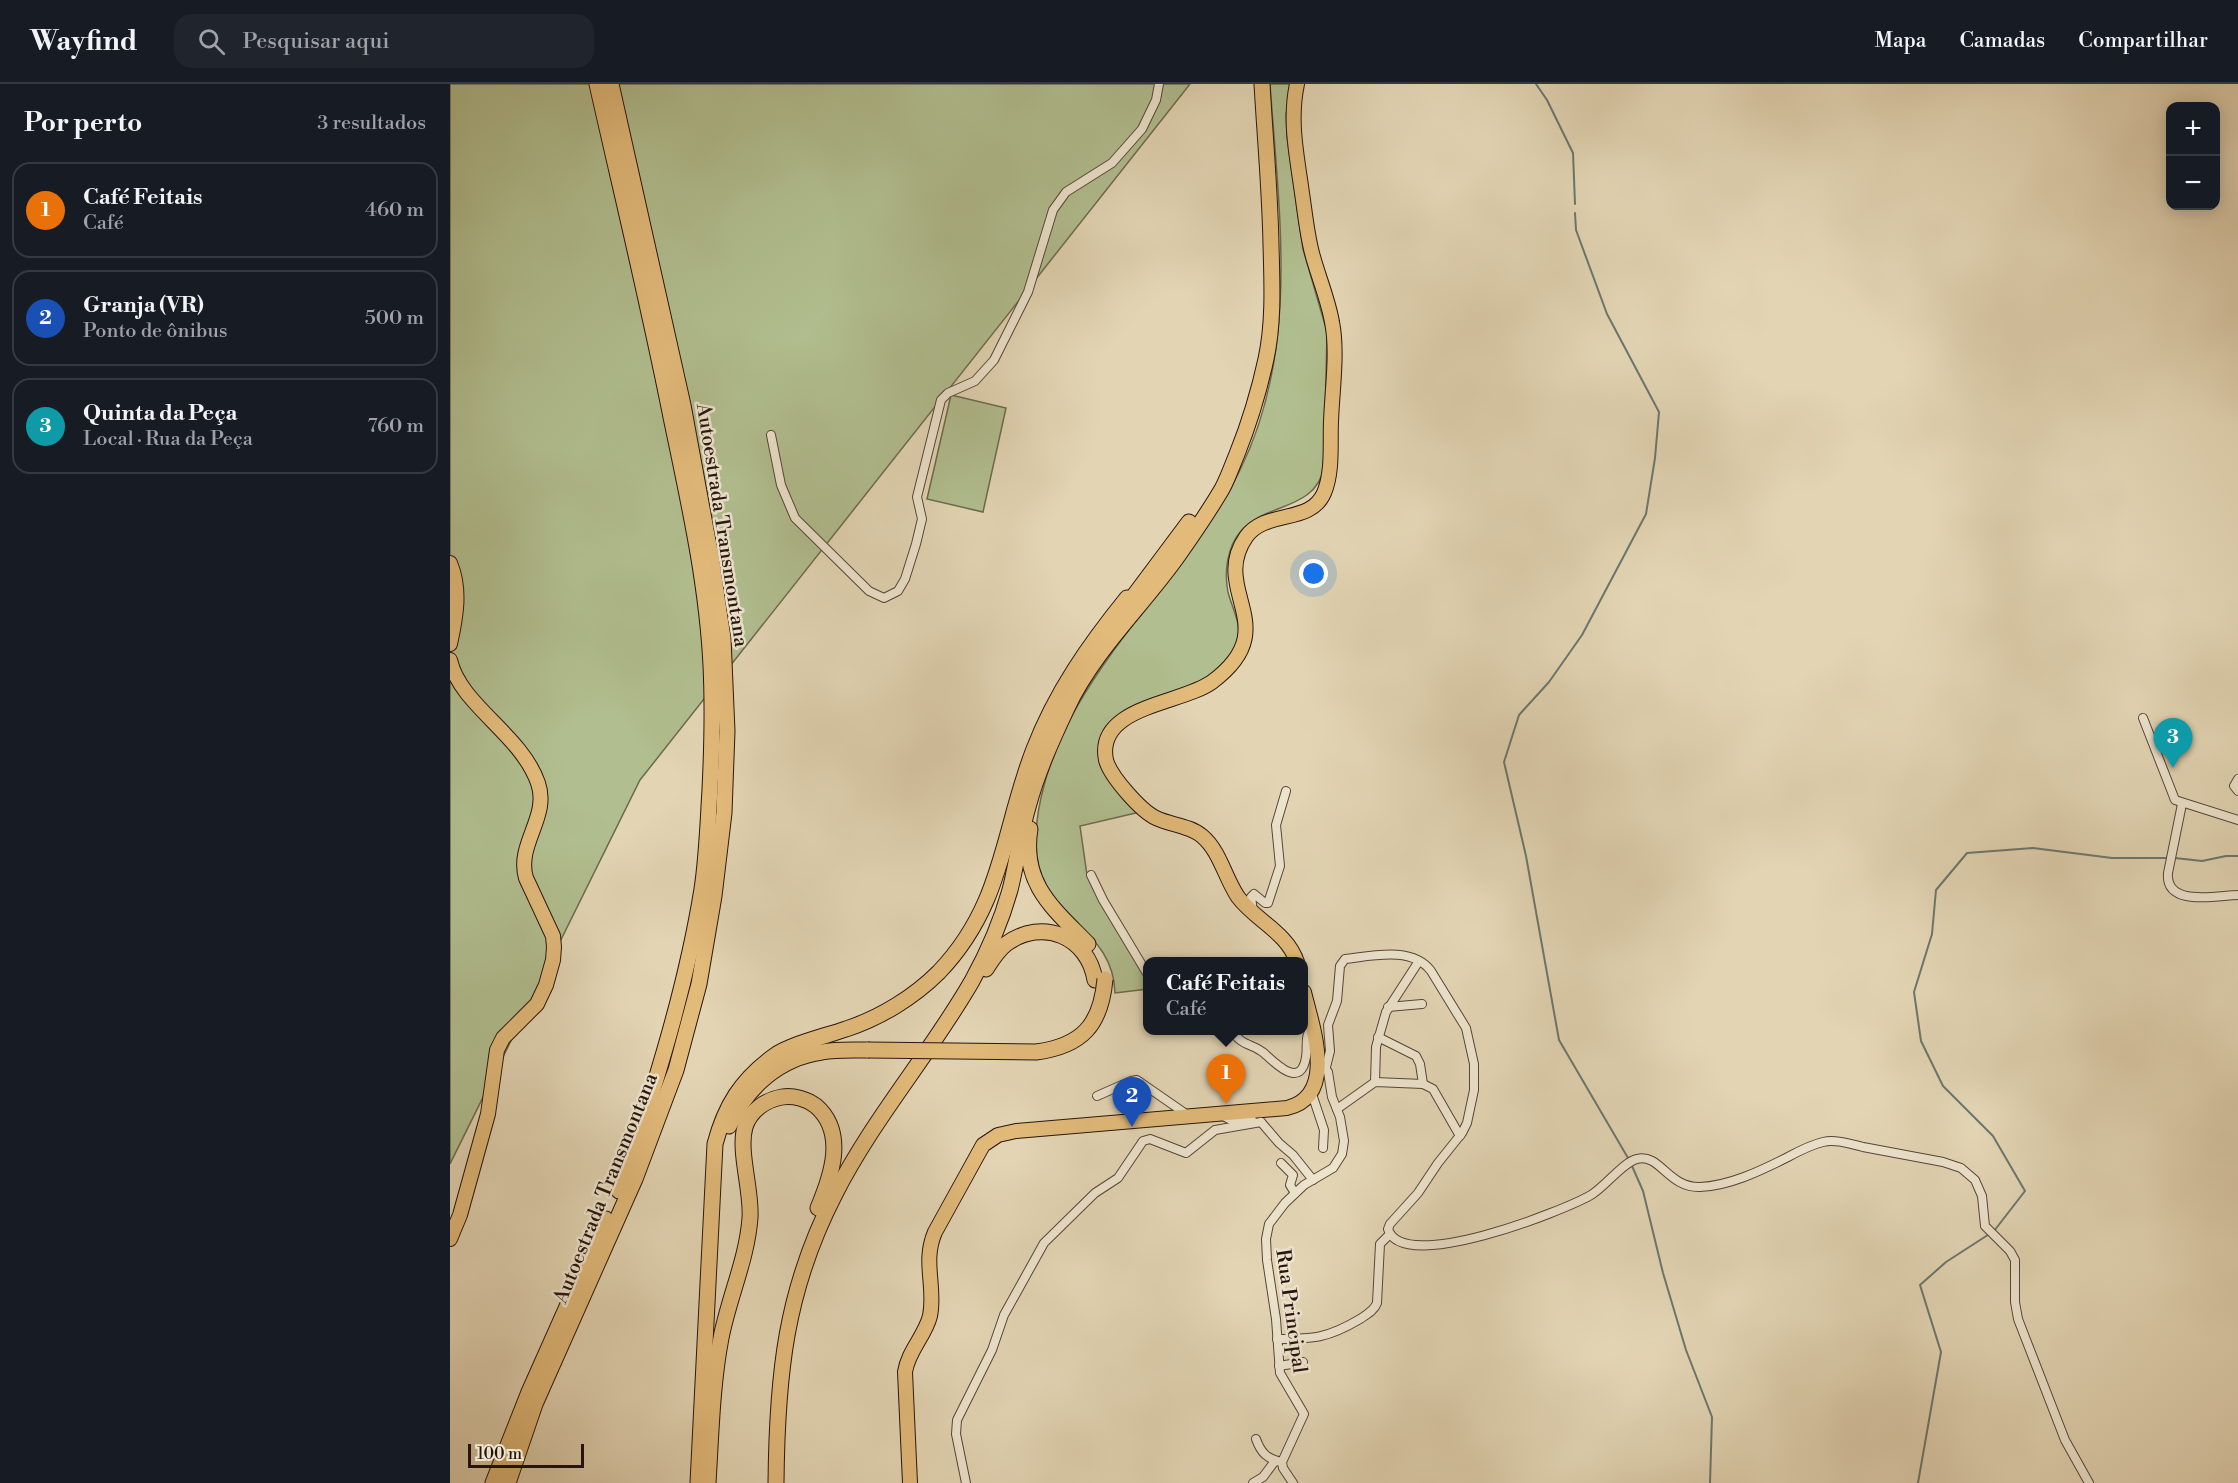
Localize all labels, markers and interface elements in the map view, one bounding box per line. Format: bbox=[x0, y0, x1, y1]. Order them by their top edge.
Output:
search box bbox=[174, 14, 594, 68]
text: Wayfind bbox=[30, 24, 138, 59]
icon: search bbox=[195, 25, 228, 58]
text: Pesquisar aqui bbox=[243, 28, 390, 55]
text: Mapa bbox=[1874, 28, 1926, 54]
text: Camadas bbox=[1959, 28, 2045, 54]
text: Compartilhar bbox=[2078, 28, 2208, 54]
map controls bbox=[2166, 102, 2220, 210]
button: + bbox=[2166, 102, 2220, 156]
text: Por perto bbox=[24, 107, 142, 139]
text: 3 resultados bbox=[317, 111, 426, 136]
button: − bbox=[2166, 156, 2220, 210]
text: Café Feitais bbox=[83, 184, 202, 211]
text: 1 bbox=[41, 198, 50, 223]
text: 460 m bbox=[365, 198, 424, 223]
text: Café bbox=[83, 211, 124, 236]
text: Granja (VR) bbox=[83, 292, 204, 319]
text: 2 bbox=[39, 306, 52, 331]
text: 500 m bbox=[365, 306, 424, 331]
text: Ponto de ônibus bbox=[83, 319, 228, 344]
text: Quinta da Peça bbox=[83, 400, 238, 427]
street label: Autoestrada Transmontana bbox=[690, 401, 753, 650]
text: 3 bbox=[39, 414, 52, 439]
text: 760 m bbox=[368, 414, 424, 439]
text: Local · Rua da Peça bbox=[83, 427, 253, 452]
your location bbox=[1299, 559, 1328, 588]
pin: 3 bbox=[2154, 718, 2192, 768]
popup bbox=[1143, 957, 1308, 1035]
text: Café Feitais bbox=[1166, 970, 1285, 997]
text: Café bbox=[1166, 997, 1207, 1022]
pin: 1 bbox=[1206, 1054, 1246, 1104]
street label: Autoestrada Transmontana bbox=[548, 1069, 664, 1308]
pin: 2 bbox=[1112, 1078, 1152, 1127]
street label: Rua Principal bbox=[1269, 1248, 1312, 1375]
scale bar bbox=[468, 1441, 584, 1468]
text: 100 m bbox=[477, 1444, 522, 1464]

